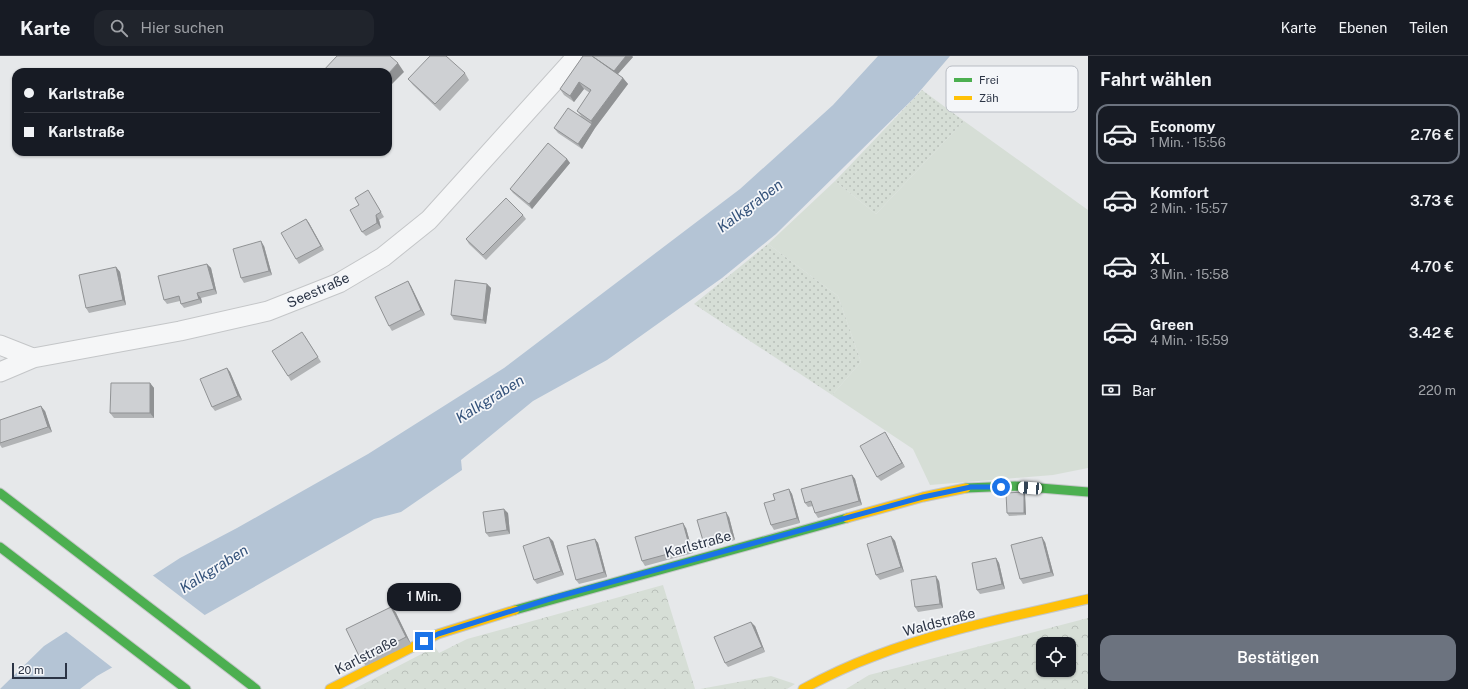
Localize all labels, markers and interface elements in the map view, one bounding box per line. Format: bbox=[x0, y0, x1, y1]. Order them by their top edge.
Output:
search box bbox=[94, 10, 374, 46]
text: Karte bbox=[20, 17, 70, 39]
icon: search bbox=[108, 17, 130, 39]
text: Hier suchen bbox=[140, 19, 224, 36]
text: Karte bbox=[1281, 20, 1316, 36]
text: Ebenen bbox=[1338, 20, 1387, 36]
text: Teilen bbox=[1409, 20, 1448, 36]
legend bbox=[946, 66, 1078, 112]
text: Fahrt wählen bbox=[1100, 69, 1212, 90]
text: Frei bbox=[979, 74, 999, 86]
text: Karlstraße bbox=[48, 85, 125, 102]
text: Zäh bbox=[979, 92, 999, 104]
icon: car bbox=[1102, 116, 1138, 152]
text: Economy bbox=[1150, 118, 1215, 135]
text: Karlstraße bbox=[48, 123, 125, 140]
text: 2.76 € bbox=[1410, 126, 1454, 143]
text: 1 Min. · 15:56 bbox=[1150, 135, 1226, 150]
water label: Kalkgraben bbox=[714, 176, 786, 236]
icon: car bbox=[1102, 182, 1138, 218]
text: Komfort bbox=[1150, 184, 1209, 201]
text: 3.73 € bbox=[1410, 192, 1454, 209]
text: 2 Min. · 15:57 bbox=[1150, 201, 1228, 216]
icon: car bbox=[1102, 248, 1138, 284]
text: XL bbox=[1150, 250, 1169, 267]
text: 4.70 € bbox=[1410, 258, 1454, 275]
text: 3 Min. · 15:58 bbox=[1150, 267, 1229, 282]
street label: Seestraße bbox=[284, 269, 352, 311]
icon: car bbox=[1102, 314, 1138, 350]
text: Green bbox=[1150, 316, 1194, 333]
text: 3.42 € bbox=[1409, 324, 1454, 341]
text: 4 Min. · 15:59 bbox=[1150, 333, 1229, 348]
water label: Kalkgraben bbox=[452, 371, 527, 426]
icon: cash bbox=[1100, 379, 1122, 401]
text: Bar bbox=[1132, 382, 1156, 399]
text: 220 m bbox=[1418, 383, 1456, 398]
route start bbox=[992, 478, 1010, 496]
car bbox=[1018, 481, 1042, 495]
street label: Karlstraße bbox=[663, 527, 733, 561]
water label: Kalkgraben bbox=[176, 541, 251, 596]
callout: 1 Min. bbox=[387, 583, 461, 611]
text: 1 Min. bbox=[407, 589, 441, 604]
street label: Waldstraße bbox=[901, 605, 977, 639]
street label: Karlstraße bbox=[332, 632, 400, 678]
route end bbox=[415, 632, 433, 650]
button: Bestätigen bbox=[1100, 635, 1456, 681]
map controls bbox=[1036, 637, 1076, 677]
button: locate bbox=[1036, 637, 1076, 677]
scale bar bbox=[12, 661, 67, 680]
text: 20 m bbox=[18, 664, 43, 676]

